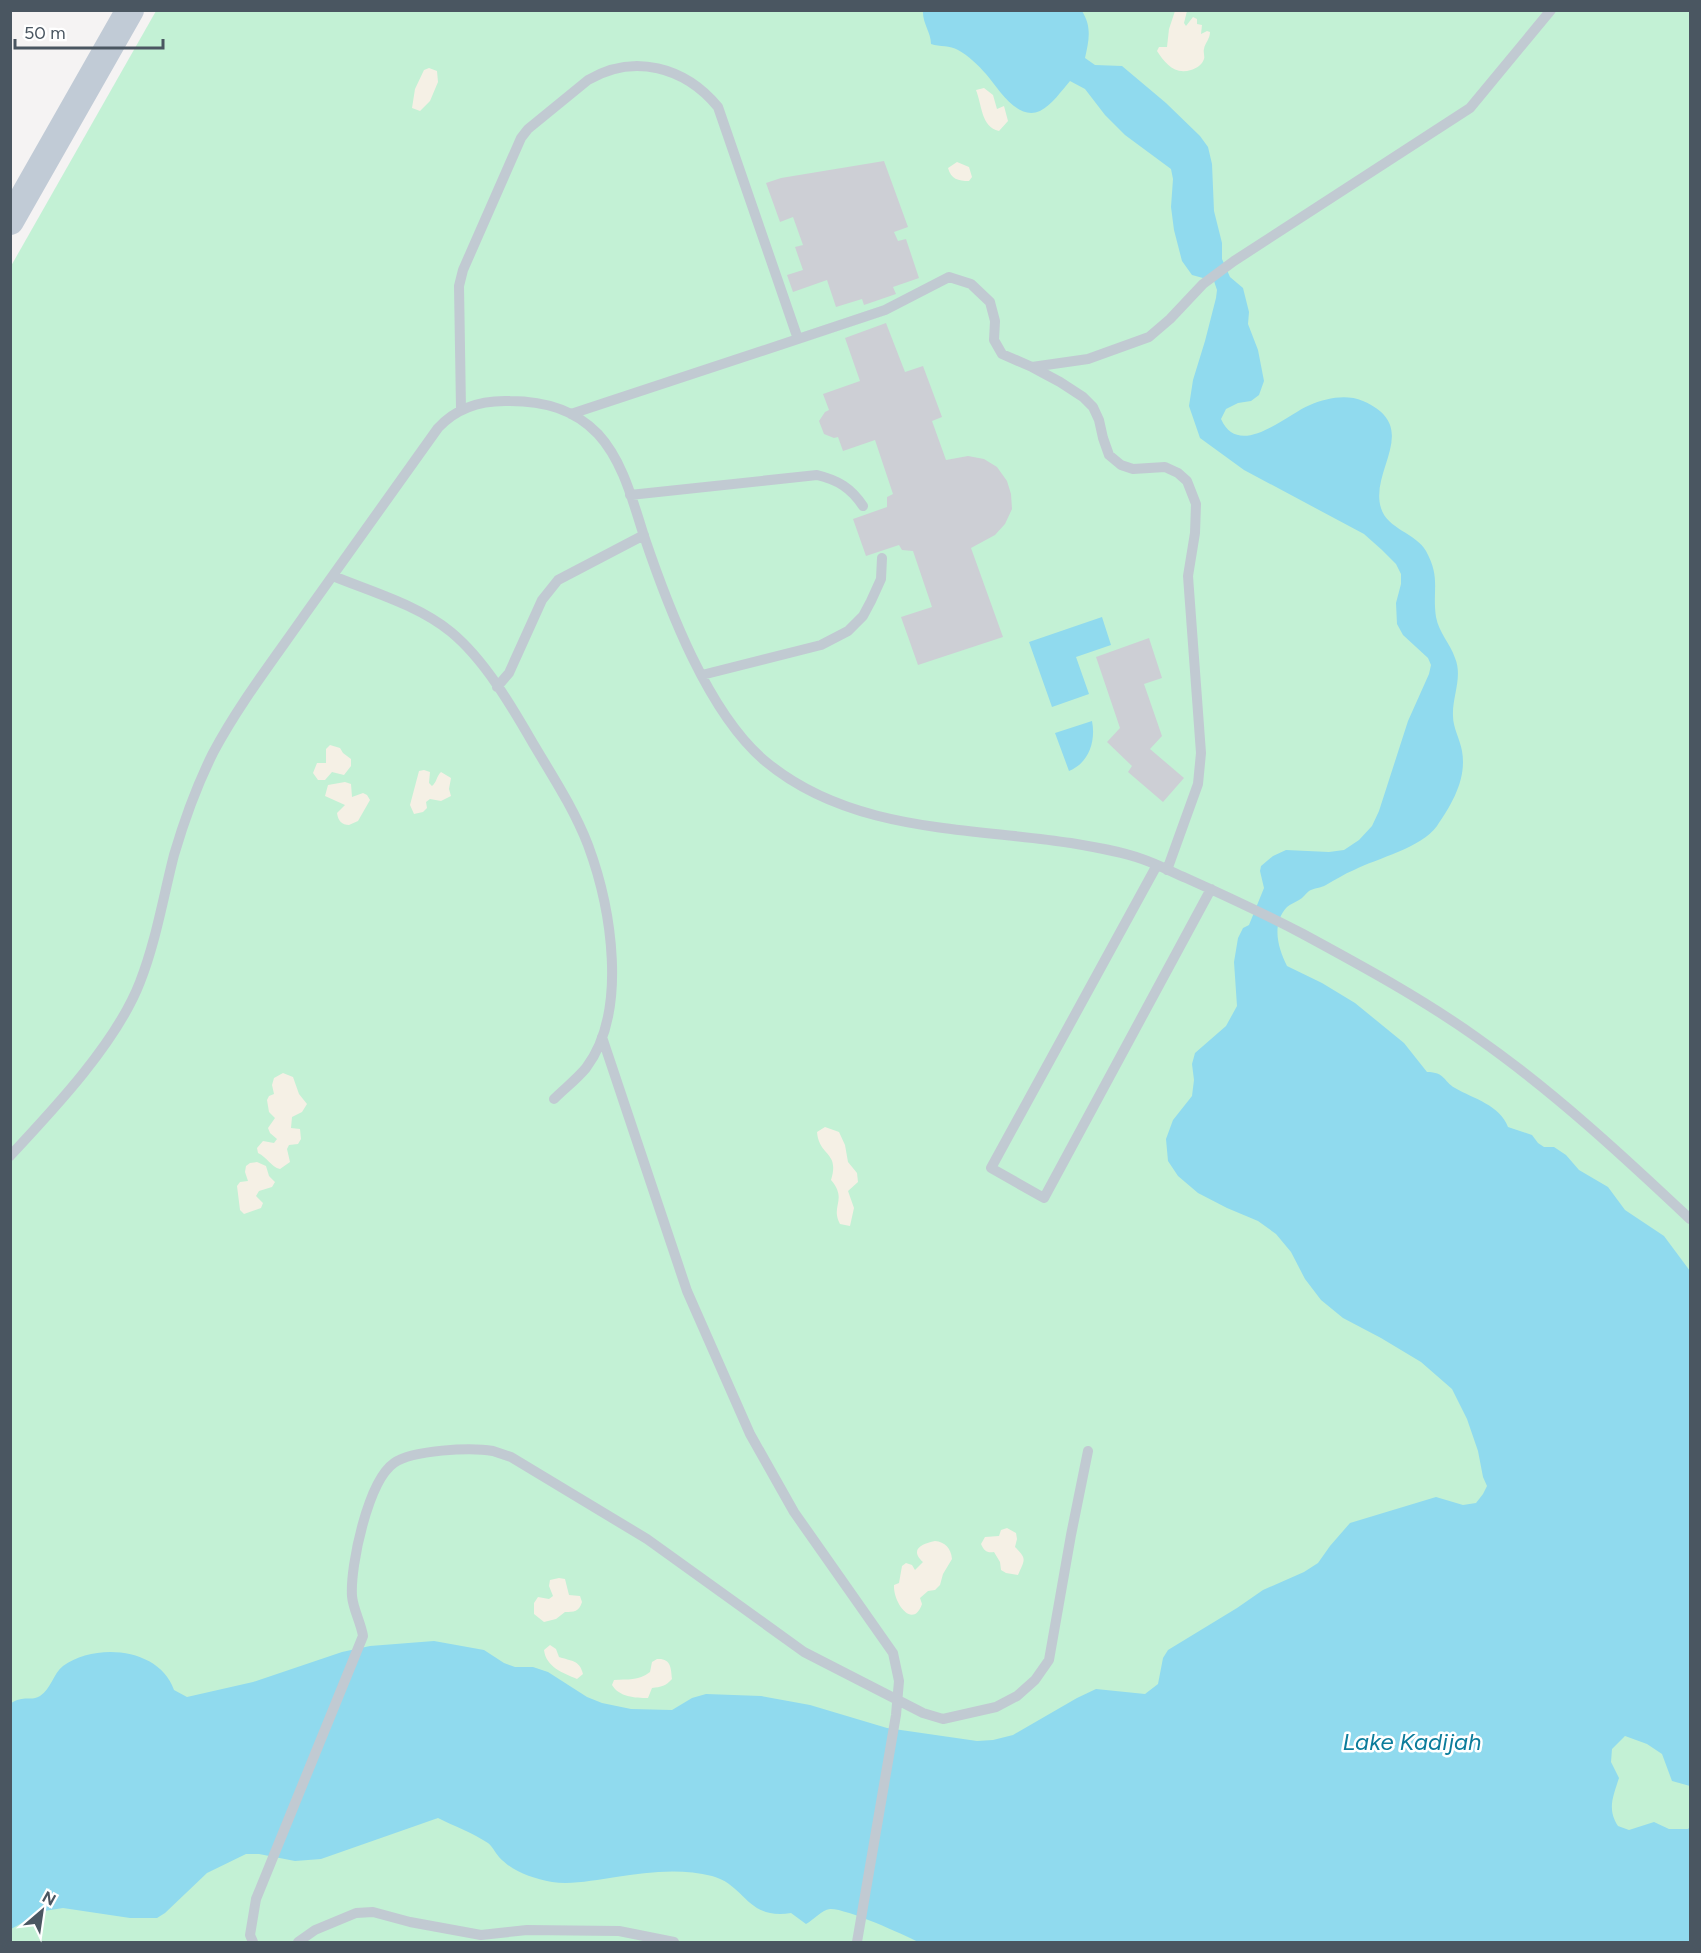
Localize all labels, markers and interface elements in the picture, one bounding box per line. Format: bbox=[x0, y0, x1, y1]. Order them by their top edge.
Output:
scale bar bbox=[15, 12, 164, 50]
text: 50 m bbox=[24, 22, 66, 44]
water label: Lake Kadijah bbox=[1343, 1727, 1481, 1756]
north arrow bbox=[12, 1881, 72, 1941]
text: N bbox=[39, 1887, 59, 1910]

